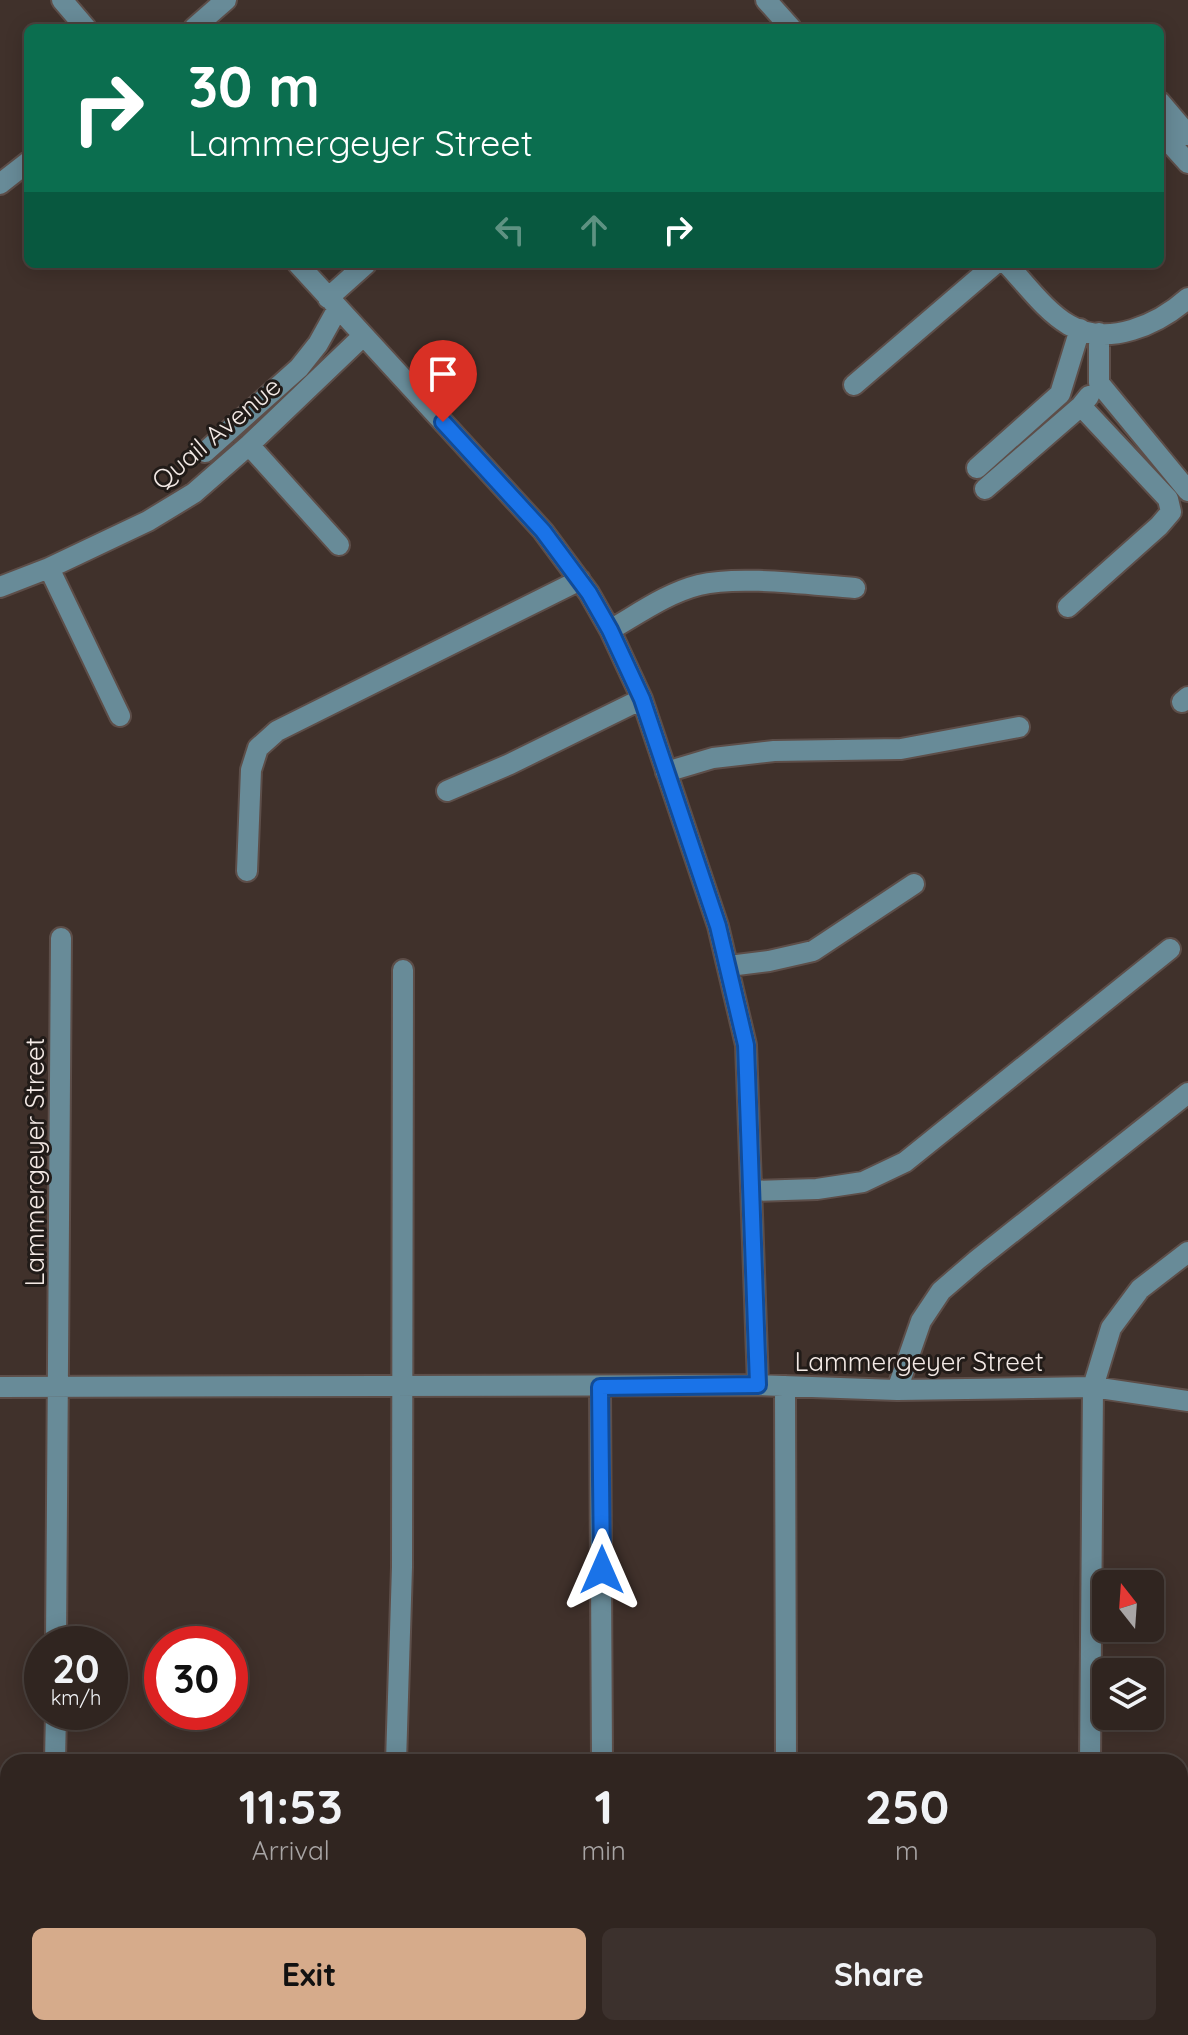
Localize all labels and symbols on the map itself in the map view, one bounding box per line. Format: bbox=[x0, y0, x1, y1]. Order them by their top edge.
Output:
pin bbox=[409, 340, 477, 422]
street label: Quail Avenue bbox=[145, 369, 287, 497]
street label: Lammergeyer Street bbox=[18, 1037, 51, 1287]
street label: Lammergeyer Street bbox=[794, 1345, 1044, 1378]
position arrow bbox=[560, 1528, 644, 1612]
north arrow bbox=[1092, 1570, 1164, 1642]
speed limit sign: 30 bbox=[144, 1626, 248, 1730]

